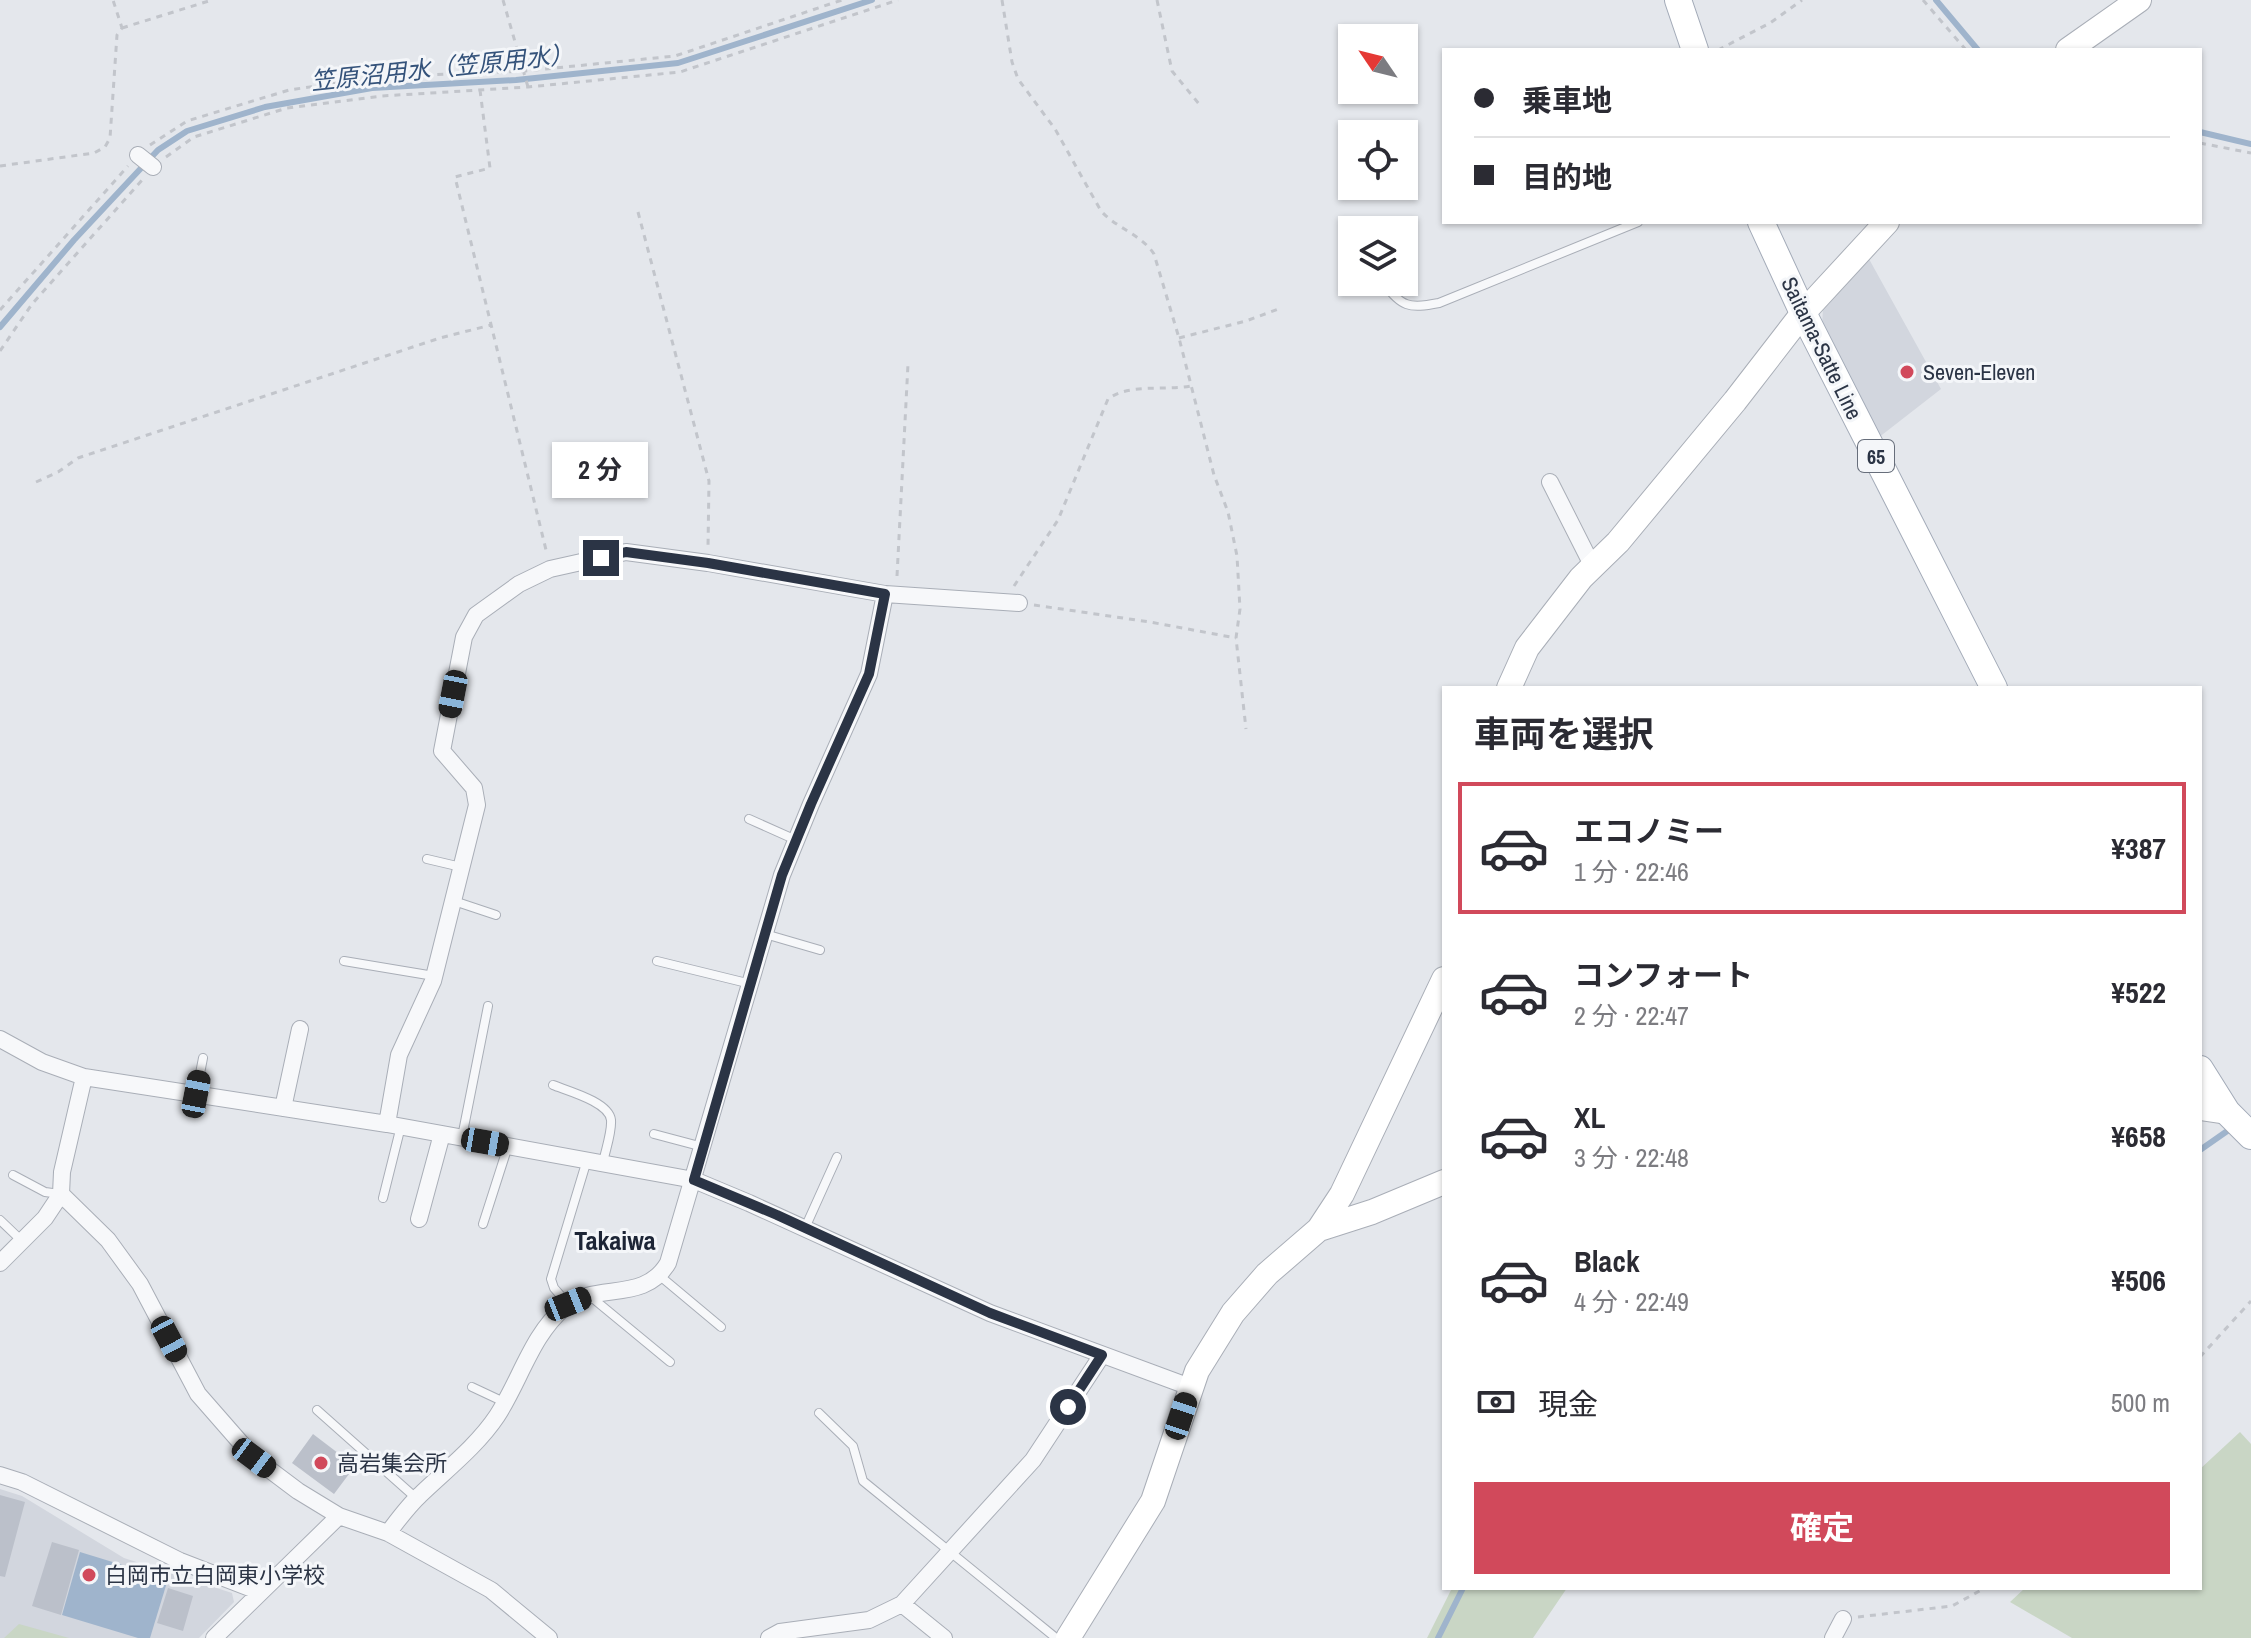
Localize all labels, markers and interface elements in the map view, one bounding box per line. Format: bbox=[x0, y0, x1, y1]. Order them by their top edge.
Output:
north arrow bbox=[1338, 24, 1418, 104]
map controls bbox=[1338, 24, 1418, 296]
water label: 笠原沼用水（笠原用水） bbox=[309, 37, 575, 97]
text: 乗車地 bbox=[1522, 80, 1612, 120]
button: locate bbox=[1338, 120, 1418, 200]
text: 目的地 bbox=[1522, 157, 1612, 197]
button: layers bbox=[1338, 216, 1418, 296]
street label: Saitama-Satte Line bbox=[1774, 272, 1870, 424]
place label: Seven-Eleven bbox=[1923, 357, 2035, 387]
marker: Seven-Eleven bbox=[1898, 363, 1916, 381]
road number: 65 bbox=[1858, 440, 1894, 472]
callout: 2 分 bbox=[553, 442, 649, 498]
text: 2 分 bbox=[578, 452, 622, 487]
route end bbox=[583, 540, 619, 576]
car bbox=[437, 668, 469, 720]
text: 車両を選択 bbox=[1474, 710, 1654, 758]
text: エコノミー bbox=[1574, 811, 1724, 851]
icon: car bbox=[1478, 812, 1550, 884]
text: ¥387 bbox=[2111, 828, 2166, 868]
text: 1 分 · 22:46 bbox=[1574, 854, 1689, 889]
text: コンフォート bbox=[1574, 955, 1753, 995]
icon: car bbox=[1478, 956, 1550, 1028]
text: ¥522 bbox=[2111, 972, 2166, 1012]
text: 2 分 · 22:47 bbox=[1574, 998, 1689, 1033]
car bbox=[180, 1068, 212, 1120]
text: XL bbox=[1574, 1097, 1605, 1137]
icon: car bbox=[1478, 1100, 1550, 1172]
text: ¥658 bbox=[2111, 1116, 2166, 1156]
car bbox=[459, 1126, 511, 1158]
text: 3 分 · 22:48 bbox=[1574, 1140, 1689, 1175]
district label: Takaiwa bbox=[574, 1223, 656, 1258]
text: Black bbox=[1574, 1241, 1640, 1281]
icon: car bbox=[1478, 1244, 1550, 1316]
text: ¥506 bbox=[2111, 1260, 2166, 1300]
car bbox=[541, 1284, 595, 1324]
text: 4 分 · 22:49 bbox=[1574, 1284, 1689, 1319]
car bbox=[147, 1312, 191, 1366]
icon: cash bbox=[1474, 1380, 1518, 1424]
text: 現金 bbox=[1538, 1384, 1598, 1424]
text: 500 m bbox=[2111, 1385, 2170, 1420]
route start bbox=[1050, 1389, 1086, 1425]
car bbox=[1162, 1389, 1200, 1443]
car bbox=[228, 1434, 280, 1482]
place label: 高岩集会所 bbox=[337, 1448, 447, 1478]
marker: 高岩集会所 bbox=[312, 1454, 330, 1472]
button: 確定 bbox=[1474, 1482, 2170, 1574]
place label: 白岡市立白岡東小学校 bbox=[105, 1560, 325, 1590]
marker: 白岡市立白岡東小学校 bbox=[80, 1566, 98, 1584]

